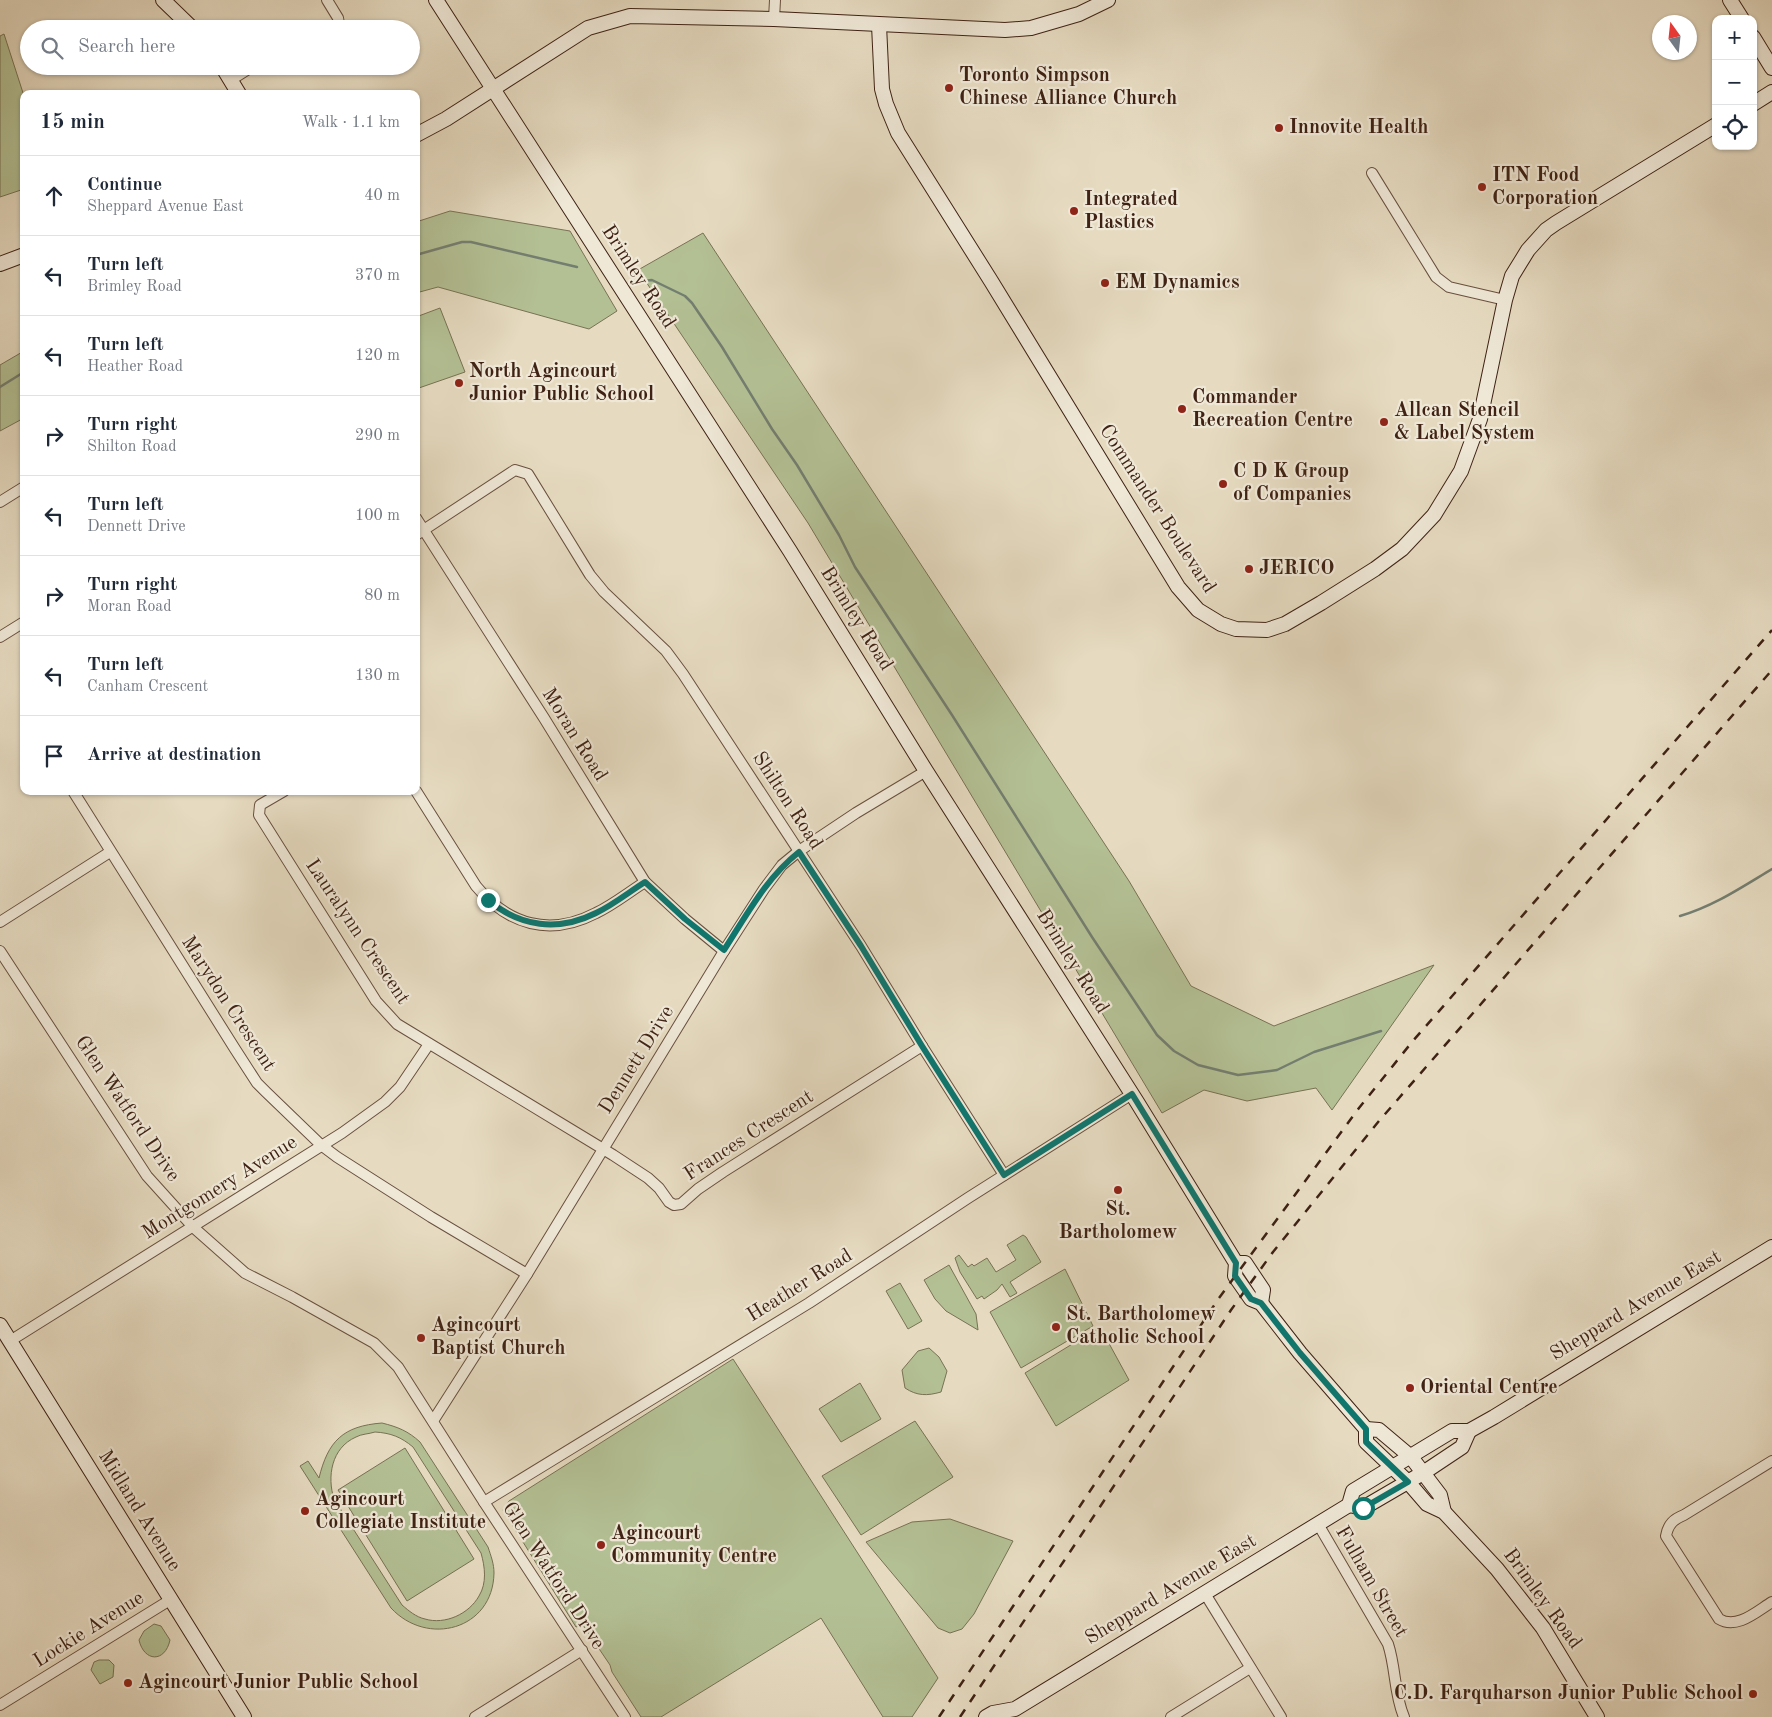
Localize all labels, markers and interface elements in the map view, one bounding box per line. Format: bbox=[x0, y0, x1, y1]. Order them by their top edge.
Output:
north arrow bbox=[1652, 15, 1697, 60]
map controls bbox=[1712, 15, 1757, 150]
button: + bbox=[1712, 15, 1757, 60]
search box bbox=[20, 20, 420, 75]
icon: search bbox=[38, 34, 66, 62]
text: Search here bbox=[78, 38, 175, 57]
button: − bbox=[1712, 60, 1757, 105]
place label: Toronto Simpson Chinese Alliance Church bbox=[959, 66, 1177, 109]
marker: Toronto Simpson Chinese Alliance Church bbox=[943, 82, 955, 94]
button: locate bbox=[1712, 105, 1757, 150]
text: 15 min bbox=[40, 112, 105, 133]
text: Walk · 1.1 km bbox=[302, 115, 400, 131]
place label: Innovite Health bbox=[1289, 118, 1428, 138]
marker: Innovite Health bbox=[1273, 122, 1285, 134]
place label: ITN Food Corporation bbox=[1492, 166, 1598, 209]
text: Continue bbox=[87, 176, 162, 195]
marker: ITN Food Corporation bbox=[1476, 181, 1488, 193]
icon: ahead bbox=[40, 182, 68, 210]
text: 40 m bbox=[364, 188, 400, 204]
place label: Integrated Plastics bbox=[1084, 190, 1178, 233]
text: Sheppard Avenue East bbox=[87, 199, 244, 215]
marker: Integrated Plastics bbox=[1068, 205, 1080, 217]
street label: Brimley Road bbox=[597, 222, 679, 332]
text: Turn left bbox=[87, 256, 164, 275]
icon: left bbox=[40, 262, 68, 290]
text: 370 m bbox=[355, 268, 400, 284]
place label: EM Dynamics bbox=[1115, 273, 1240, 293]
marker: EM Dynamics bbox=[1099, 277, 1111, 289]
text: Brimley Road bbox=[87, 279, 182, 295]
text: Turn left bbox=[87, 336, 164, 355]
icon: left bbox=[40, 342, 68, 370]
text: 120 m bbox=[355, 348, 400, 364]
text: Heather Road bbox=[87, 359, 183, 375]
place label: North Agincourt Junior Public School bbox=[469, 362, 654, 405]
marker: North Agincourt Junior Public School bbox=[453, 377, 465, 389]
place label: Commander Recreation Centre bbox=[1192, 388, 1353, 431]
place label: Allcan Stencil & Label System bbox=[1394, 401, 1535, 444]
marker: Commander Recreation Centre bbox=[1176, 403, 1188, 415]
text: Turn right bbox=[87, 416, 177, 435]
marker: Allcan Stencil & Label System bbox=[1378, 416, 1390, 428]
street label: Commander Boulevard bbox=[1095, 421, 1219, 597]
icon: right bbox=[40, 422, 68, 450]
text: 290 m bbox=[355, 428, 400, 444]
text: Shilton Road bbox=[87, 439, 177, 455]
place label: C D K Group of Companies bbox=[1233, 462, 1351, 505]
marker: C D K Group of Companies bbox=[1217, 478, 1229, 490]
text: Turn left bbox=[87, 496, 164, 515]
icon: left bbox=[40, 502, 68, 530]
text: 100 m bbox=[355, 508, 400, 524]
text: Dennett Drive bbox=[87, 519, 186, 535]
place label: JERICO bbox=[1259, 559, 1334, 579]
street label: Brimley Road bbox=[816, 563, 896, 675]
marker: JERICO bbox=[1243, 563, 1255, 575]
text: Turn right bbox=[87, 576, 177, 595]
icon: right bbox=[40, 582, 68, 610]
text: 80 m bbox=[364, 588, 400, 604]
text: Moran Road bbox=[87, 599, 172, 615]
text: Turn left bbox=[87, 656, 164, 675]
icon: left bbox=[40, 662, 68, 690]
text: 130 m bbox=[355, 668, 400, 684]
text: Canham Crescent bbox=[87, 679, 208, 695]
street label: Moran Road bbox=[538, 685, 610, 785]
icon: arrive bbox=[40, 742, 68, 770]
text: Arrive at destination bbox=[87, 746, 261, 765]
street label: Shilton Road bbox=[748, 749, 826, 853]
street label: Lauralynn Crescent bbox=[301, 856, 413, 1008]
route end bbox=[477, 889, 500, 912]
street label: Brimley Road bbox=[1032, 906, 1112, 1018]
street label: Marydon Crescent bbox=[177, 933, 279, 1075]
street label: Dennett Drive bbox=[596, 1002, 678, 1118]
street label: Glen Watford Drive bbox=[71, 1033, 183, 1185]
street label: Frances Crescent bbox=[681, 1087, 817, 1185]
street label: Montgomery Avenue bbox=[139, 1132, 301, 1244]
marker: St. Bartholomew bbox=[1112, 1184, 1124, 1196]
place label: St. Bartholomew bbox=[1059, 1200, 1178, 1243]
street label: Heather Road bbox=[744, 1246, 856, 1326]
street label: Sheppard Avenue East bbox=[1547, 1247, 1725, 1365]
place label: St. Bartholomew Catholic School bbox=[1066, 1305, 1216, 1348]
place label: Agincourt Baptist Church bbox=[431, 1316, 566, 1359]
marker: St. Bartholomew Catholic School bbox=[1050, 1321, 1062, 1333]
marker: Agincourt Baptist Church bbox=[415, 1332, 427, 1344]
place label: Oriental Centre bbox=[1420, 1378, 1558, 1398]
marker: Oriental Centre bbox=[1404, 1382, 1416, 1394]
street label: Midland Avenue bbox=[94, 1447, 184, 1575]
place label: Agincourt Collegiate Institute bbox=[315, 1490, 486, 1533]
route start bbox=[1352, 1497, 1375, 1520]
street label: Glen Watford Drive bbox=[498, 1499, 608, 1653]
marker: Agincourt Collegiate Institute bbox=[299, 1505, 311, 1517]
street label: Fulham Street bbox=[1331, 1523, 1411, 1641]
place label: Agincourt Community Centre bbox=[611, 1524, 777, 1567]
street label: Sheppard Avenue East bbox=[1082, 1531, 1260, 1649]
marker: Agincourt Community Centre bbox=[595, 1539, 607, 1551]
street label: Brimley Road bbox=[1499, 1545, 1585, 1653]
street label: Lockie Avenue bbox=[30, 1588, 148, 1672]
place label: Agincourt Junior Public School bbox=[138, 1673, 418, 1693]
marker: Agincourt Junior Public School bbox=[122, 1677, 134, 1689]
place label: C.D. Farquharson Junior Public School bbox=[1394, 1684, 1743, 1704]
marker: C.D. Farquharson Junior Public School bbox=[1747, 1688, 1759, 1700]

